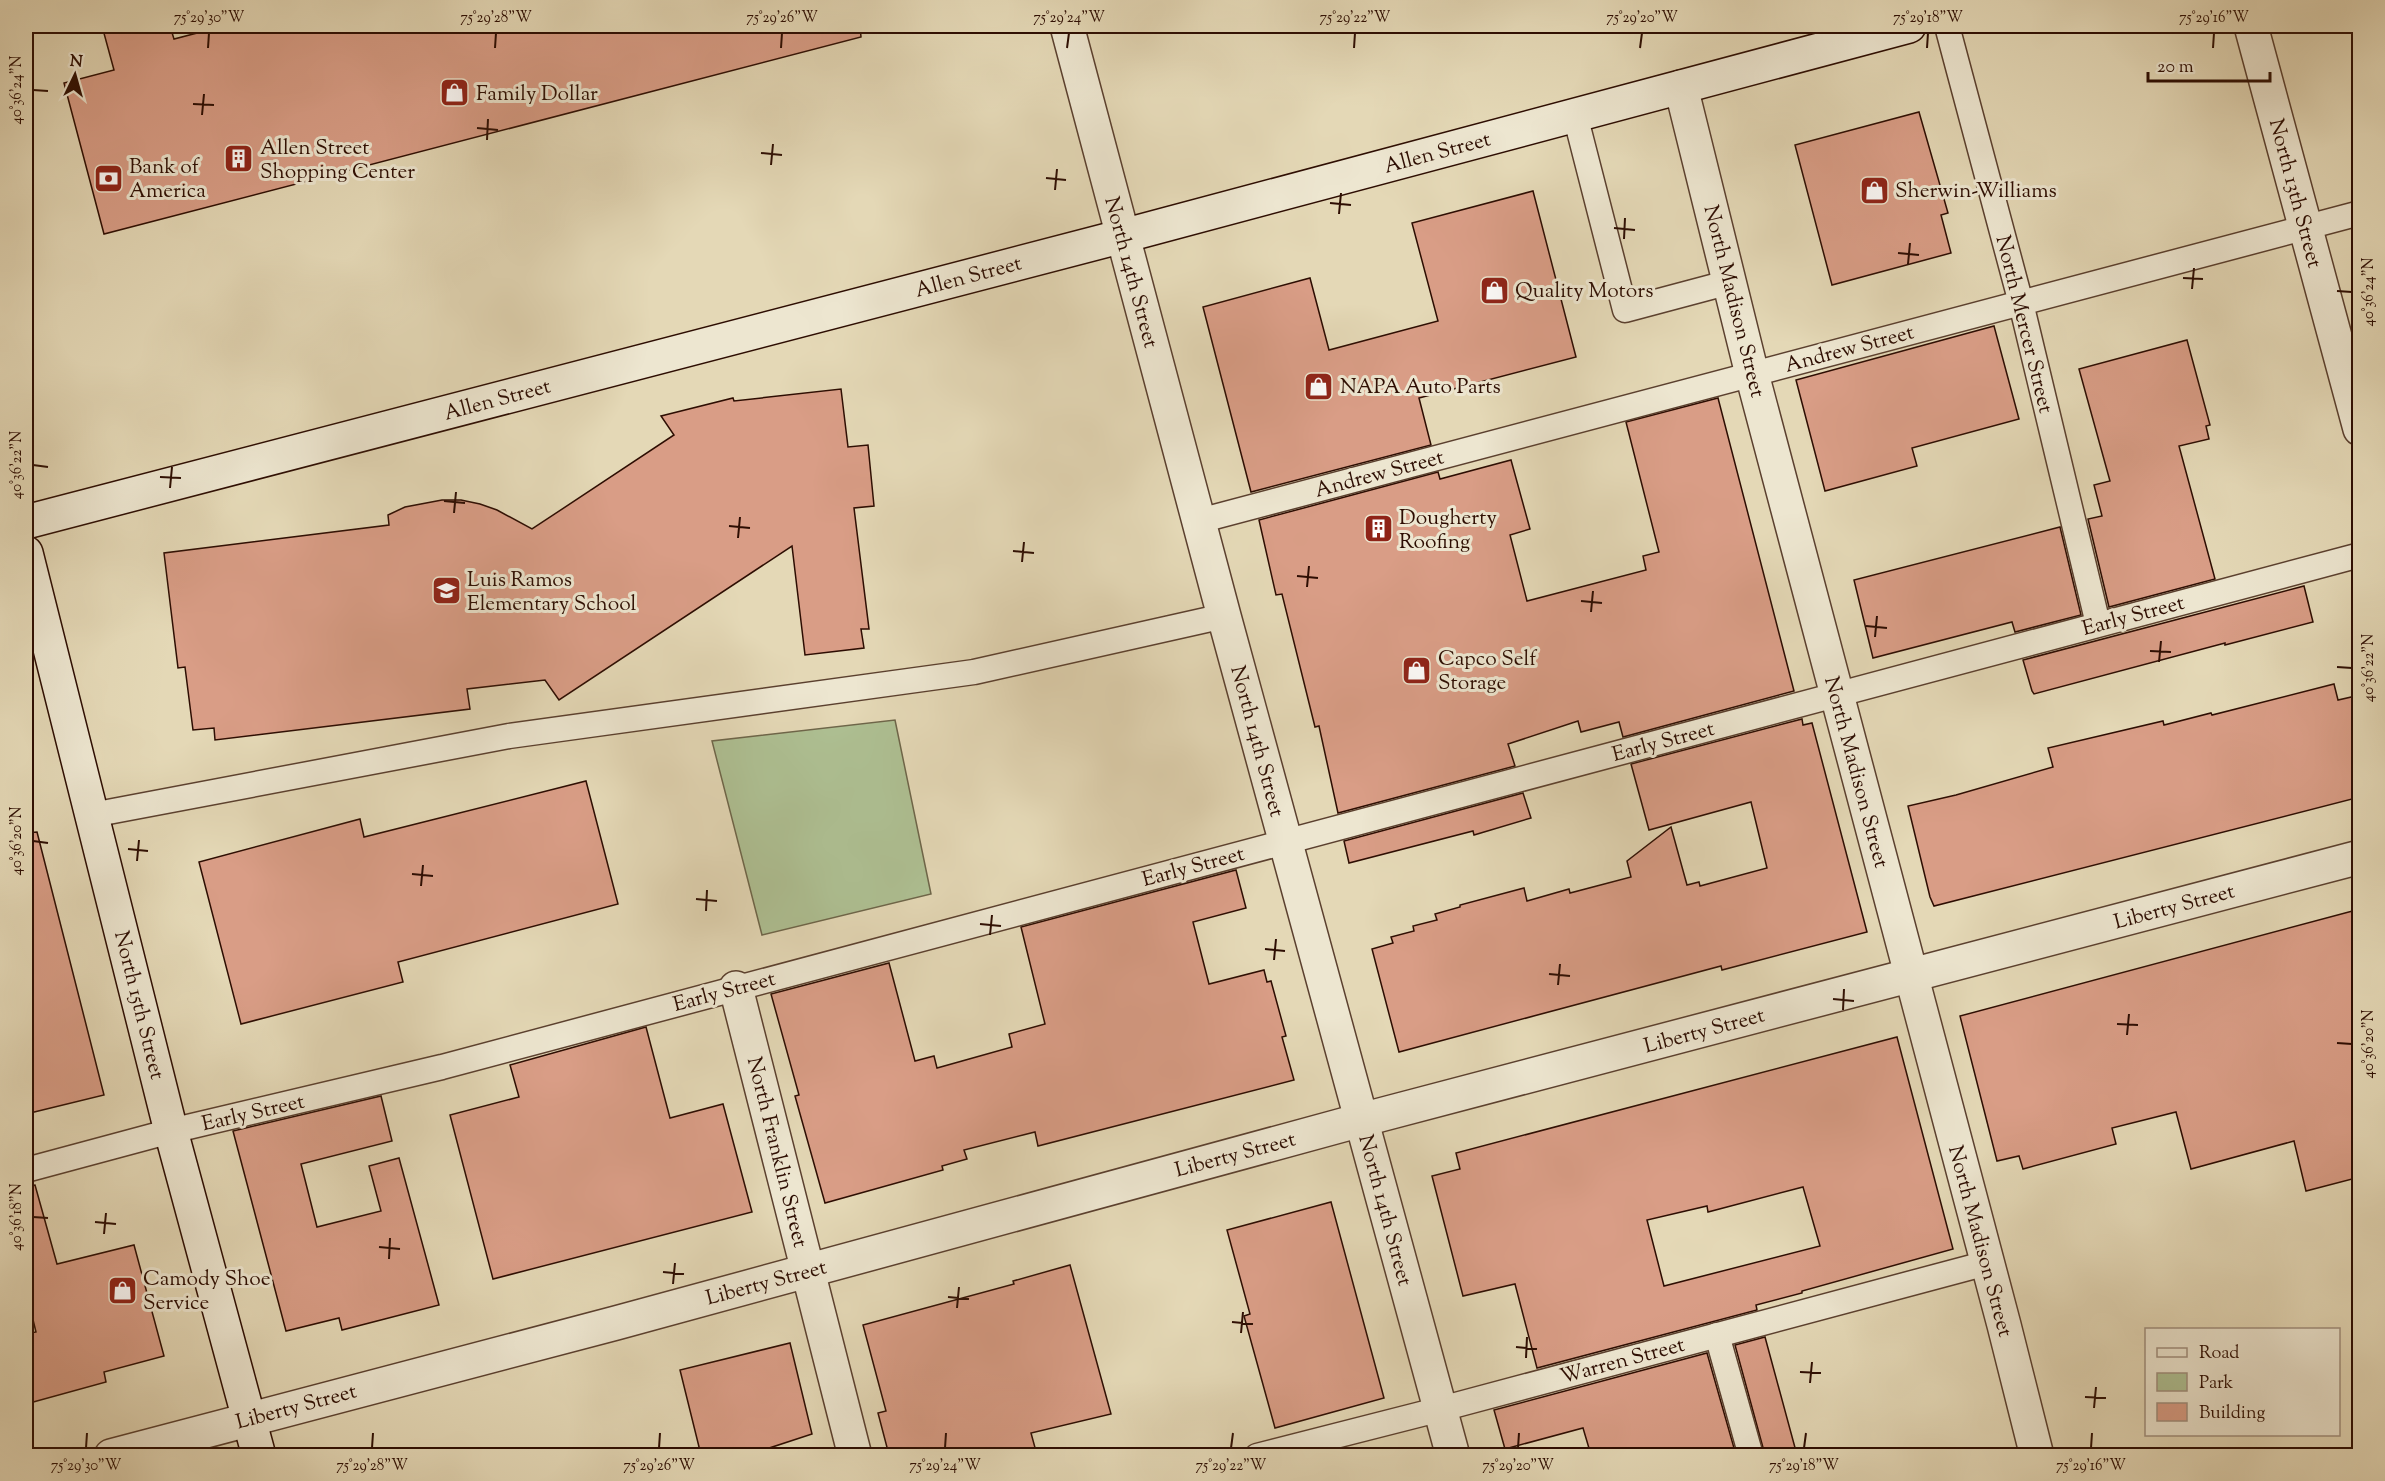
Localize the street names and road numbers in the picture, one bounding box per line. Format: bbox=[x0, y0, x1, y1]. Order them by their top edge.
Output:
street label: North 13th Street bbox=[2260, 116, 2328, 272]
street label: Allen Street bbox=[1381, 125, 1494, 183]
street label: North 14th Street bbox=[1095, 194, 1165, 352]
street label: North Madison Street bbox=[1695, 202, 1771, 401]
street label: North Mercer Street bbox=[1986, 232, 2060, 417]
street label: Allen Street bbox=[912, 249, 1025, 307]
street label: Andrew Street bbox=[1782, 318, 1917, 382]
street label: Allen Street bbox=[441, 372, 554, 430]
street label: Andrew Street bbox=[1312, 443, 1447, 507]
street label: Early Street bbox=[2079, 589, 2188, 645]
street label: North 14th Street bbox=[1221, 663, 1291, 821]
street label: North Madison Street bbox=[1815, 673, 1895, 872]
street label: Early Street bbox=[1609, 715, 1718, 771]
street label: Early Street bbox=[1139, 840, 1248, 896]
street label: Liberty Street bbox=[2111, 877, 2238, 938]
street label: North 15th Street bbox=[105, 928, 171, 1083]
street label: Early Street bbox=[670, 965, 779, 1021]
street label: Liberty Street bbox=[1641, 1001, 1768, 1062]
street label: North Franklin Street bbox=[738, 1054, 814, 1251]
street label: Early Street bbox=[199, 1088, 308, 1140]
street label: Liberty Street bbox=[1172, 1125, 1299, 1186]
street label: North 14th Street bbox=[1349, 1132, 1419, 1290]
street label: North Madison Street bbox=[1939, 1142, 2019, 1341]
street label: Liberty Street bbox=[703, 1253, 830, 1314]
street label: Warren Street bbox=[1557, 1331, 1688, 1393]
street label: Liberty Street bbox=[233, 1377, 360, 1438]

